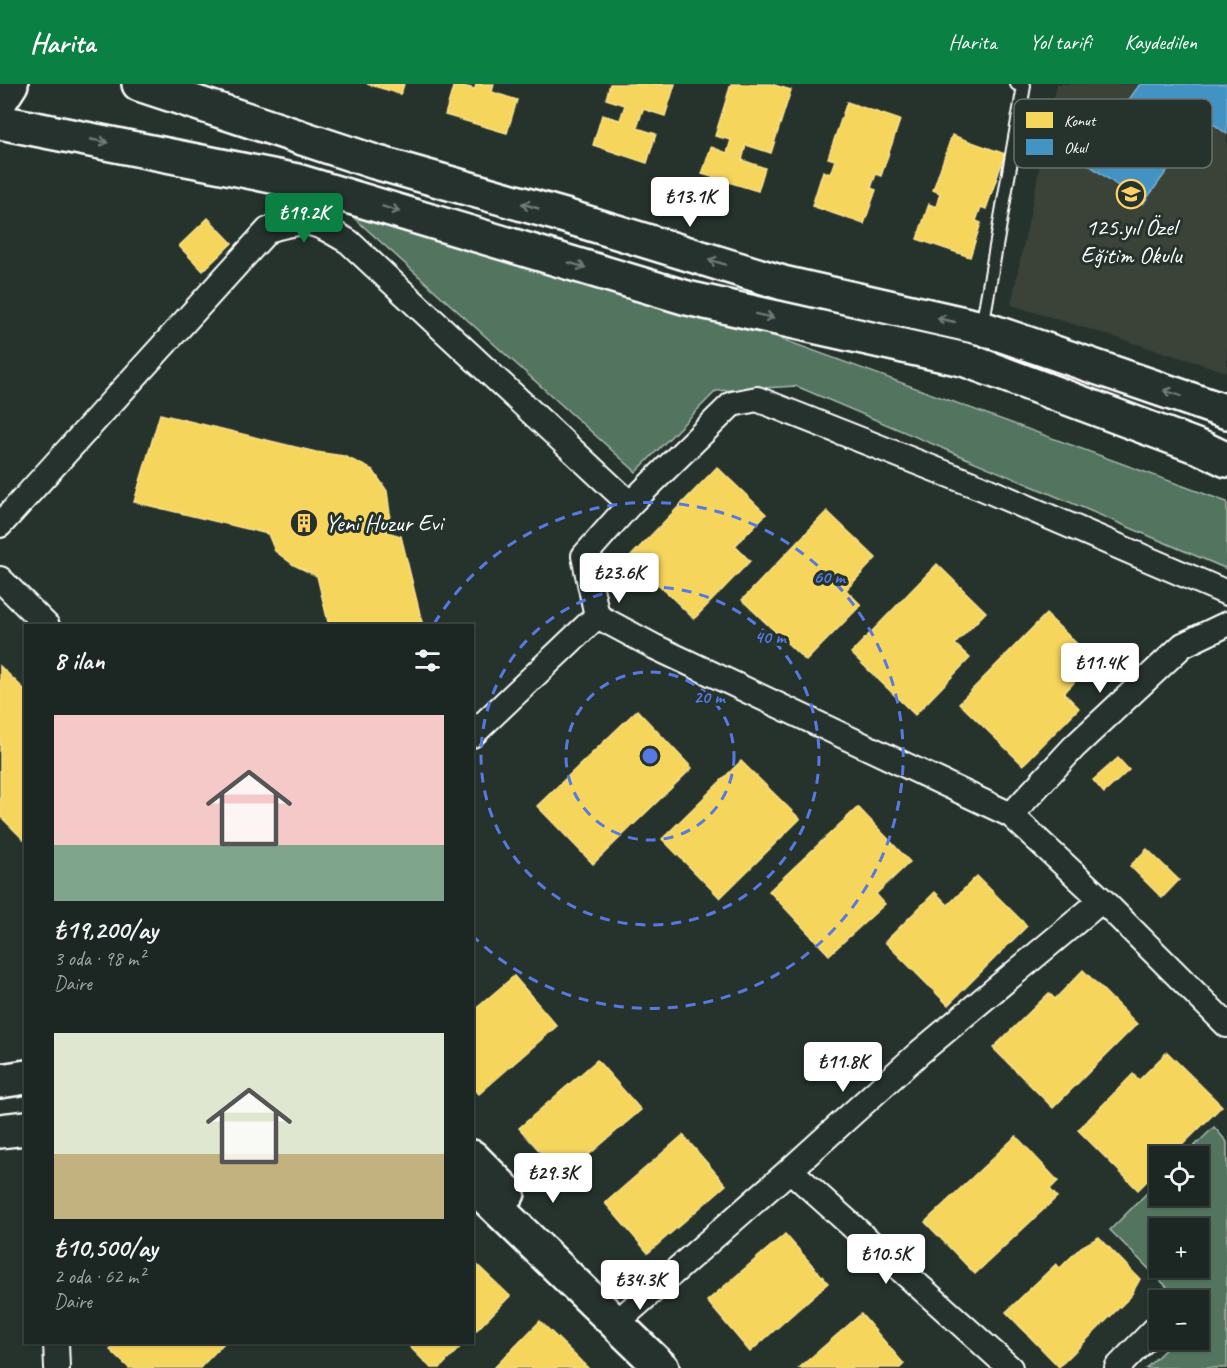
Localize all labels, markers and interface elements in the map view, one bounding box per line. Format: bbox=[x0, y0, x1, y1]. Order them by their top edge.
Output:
text: Harita bbox=[30, 25, 95, 60]
text: Harita bbox=[948, 29, 997, 55]
text: Yol tarifi bbox=[1030, 29, 1091, 55]
text: Kaydedilen bbox=[1124, 29, 1197, 55]
legend bbox=[1014, 99, 1212, 168]
text: Konut bbox=[1064, 111, 1097, 131]
one-way arrow bbox=[88, 136, 108, 147]
text: Okul bbox=[1064, 138, 1090, 158]
pin: ₺13.1K bbox=[641, 177, 739, 228]
school or university icon: 125.yıl Özel Eğitim Okulu bbox=[1115, 178, 1147, 210]
text: ₺13.1K bbox=[665, 184, 715, 209]
pin: ₺19.2K bbox=[255, 193, 353, 244]
one-way arrow bbox=[521, 199, 540, 211]
text: ₺19.2K bbox=[279, 200, 329, 225]
one-way arrow bbox=[381, 204, 400, 215]
place label: 125.yıl Özel Eğitim Okulu bbox=[1080, 212, 1184, 270]
one-way arrow bbox=[708, 256, 727, 267]
one-way arrow bbox=[567, 260, 586, 271]
one-way arrow bbox=[755, 311, 775, 322]
one-way arrow bbox=[937, 314, 957, 325]
one-way arrow bbox=[1163, 386, 1182, 397]
building icon: Yeni Huzur Evi bbox=[288, 507, 320, 539]
place label: Yeni Huzur Evi bbox=[325, 508, 445, 538]
pin: ₺23.6K bbox=[570, 553, 668, 604]
text: ₺23.6K bbox=[594, 560, 644, 585]
text: 60 m bbox=[813, 566, 846, 588]
text: 40 m bbox=[755, 626, 787, 648]
pin: ₺11.4K bbox=[1051, 643, 1149, 694]
text: 8 ilan bbox=[54, 644, 104, 677]
icon: filters bbox=[411, 644, 444, 677]
text: ₺11.4K bbox=[1075, 650, 1125, 675]
text: 20 m bbox=[694, 686, 726, 708]
centre of rings bbox=[640, 746, 660, 766]
icon: home bbox=[195, 754, 303, 862]
text: ₺19,200/ay bbox=[54, 913, 158, 946]
text: 3 oda · 98 m² bbox=[54, 946, 145, 971]
text: Daire bbox=[54, 971, 92, 996]
pin: ₺11.8K bbox=[794, 1042, 892, 1093]
text: ₺11.8K bbox=[818, 1049, 868, 1074]
icon: home bbox=[195, 1072, 303, 1180]
map controls bbox=[1149, 1146, 1209, 1350]
button: locate bbox=[1149, 1146, 1209, 1206]
pin: ₺29.3K bbox=[504, 1153, 602, 1204]
text: ₺29.3K bbox=[528, 1160, 578, 1185]
button: + bbox=[1149, 1218, 1209, 1278]
text: ₺10,500/ay bbox=[54, 1231, 157, 1264]
pin: ₺10.5K bbox=[837, 1234, 935, 1285]
text: ₺10.5K bbox=[861, 1241, 911, 1266]
pin: ₺34.3K bbox=[591, 1260, 689, 1311]
text: 2 oda · 62 m² bbox=[54, 1264, 145, 1289]
text: ₺34.3K bbox=[615, 1267, 665, 1292]
text: Daire bbox=[54, 1289, 92, 1314]
button: − bbox=[1149, 1290, 1209, 1350]

